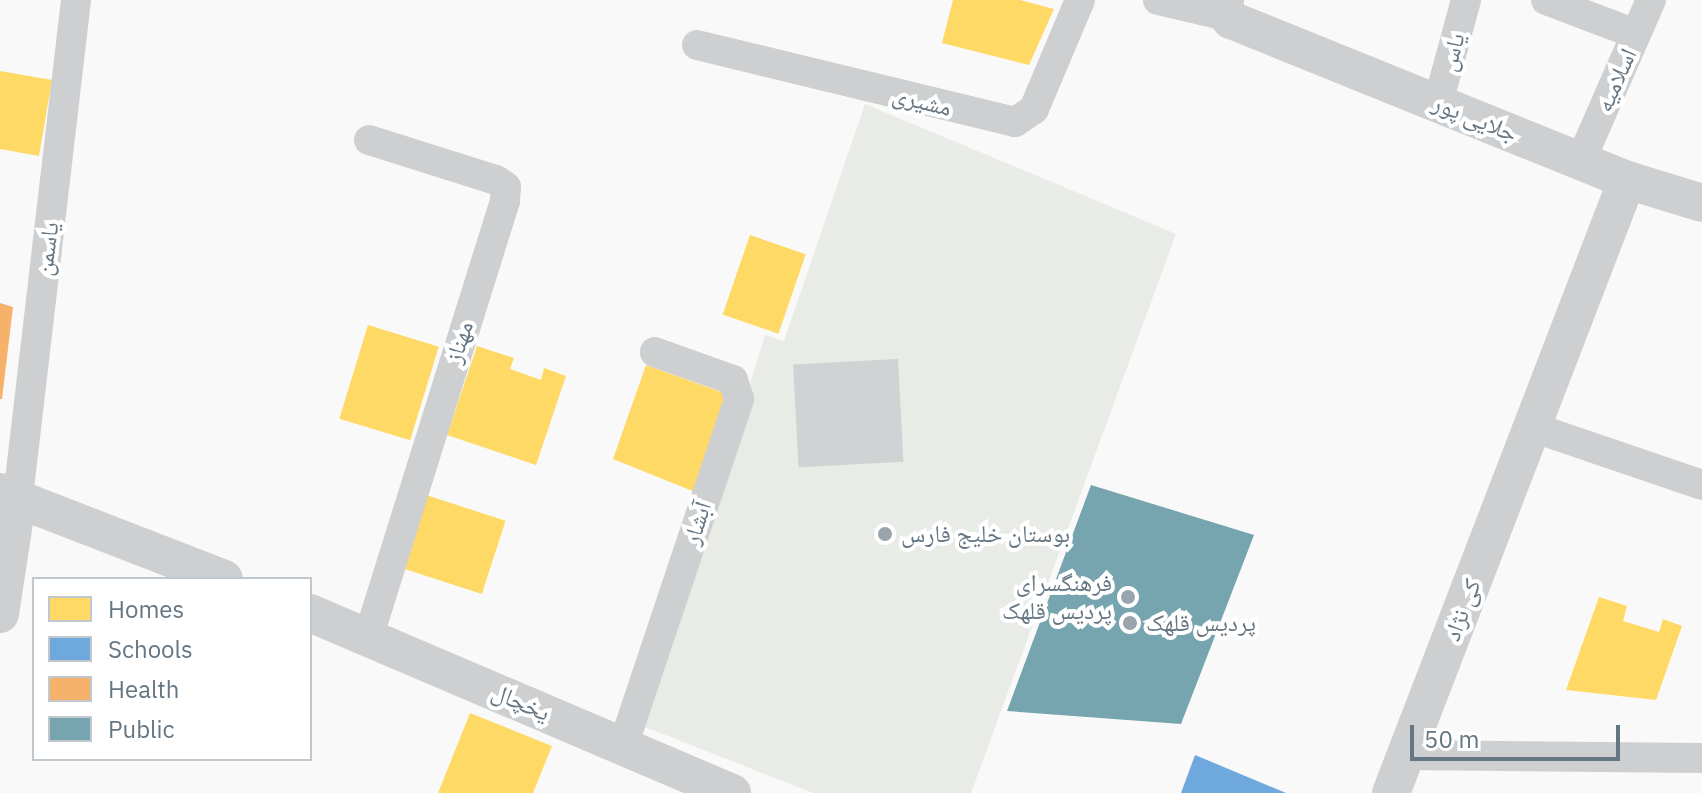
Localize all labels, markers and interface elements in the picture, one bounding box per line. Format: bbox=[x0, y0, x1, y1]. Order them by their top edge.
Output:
street label: یاس bbox=[1433, 30, 1471, 74]
street label: اسلامیه bbox=[1589, 44, 1643, 116]
street label: مشیری bbox=[889, 80, 955, 122]
street label: جلایی پور bbox=[1428, 88, 1522, 148]
street label: یاسمن bbox=[29, 220, 65, 278]
street label: مهناز bbox=[439, 317, 479, 367]
street label: آبشار bbox=[677, 498, 717, 548]
place label: بوستان خلیج فارس bbox=[901, 520, 1070, 548]
marker: بوستان خلیج فارس bbox=[876, 525, 894, 543]
place label: فرهنگسرای پردیس قلهک bbox=[1002, 569, 1112, 625]
street label: کی نژاد bbox=[1437, 575, 1487, 645]
legend bbox=[32, 577, 312, 761]
marker: فرهنگسرای پردیس قلهک bbox=[1119, 588, 1137, 606]
text: Homes bbox=[108, 593, 184, 625]
place label: پردیس قلهک bbox=[1146, 609, 1256, 637]
marker: پردیس قلهک bbox=[1121, 614, 1139, 632]
text: Schools bbox=[108, 633, 193, 665]
text: Health bbox=[108, 673, 179, 705]
street label: یخچال bbox=[488, 677, 554, 727]
scale bar bbox=[1414, 709, 1624, 759]
text: Public bbox=[108, 713, 175, 745]
text: 50 m bbox=[1424, 723, 1479, 755]

